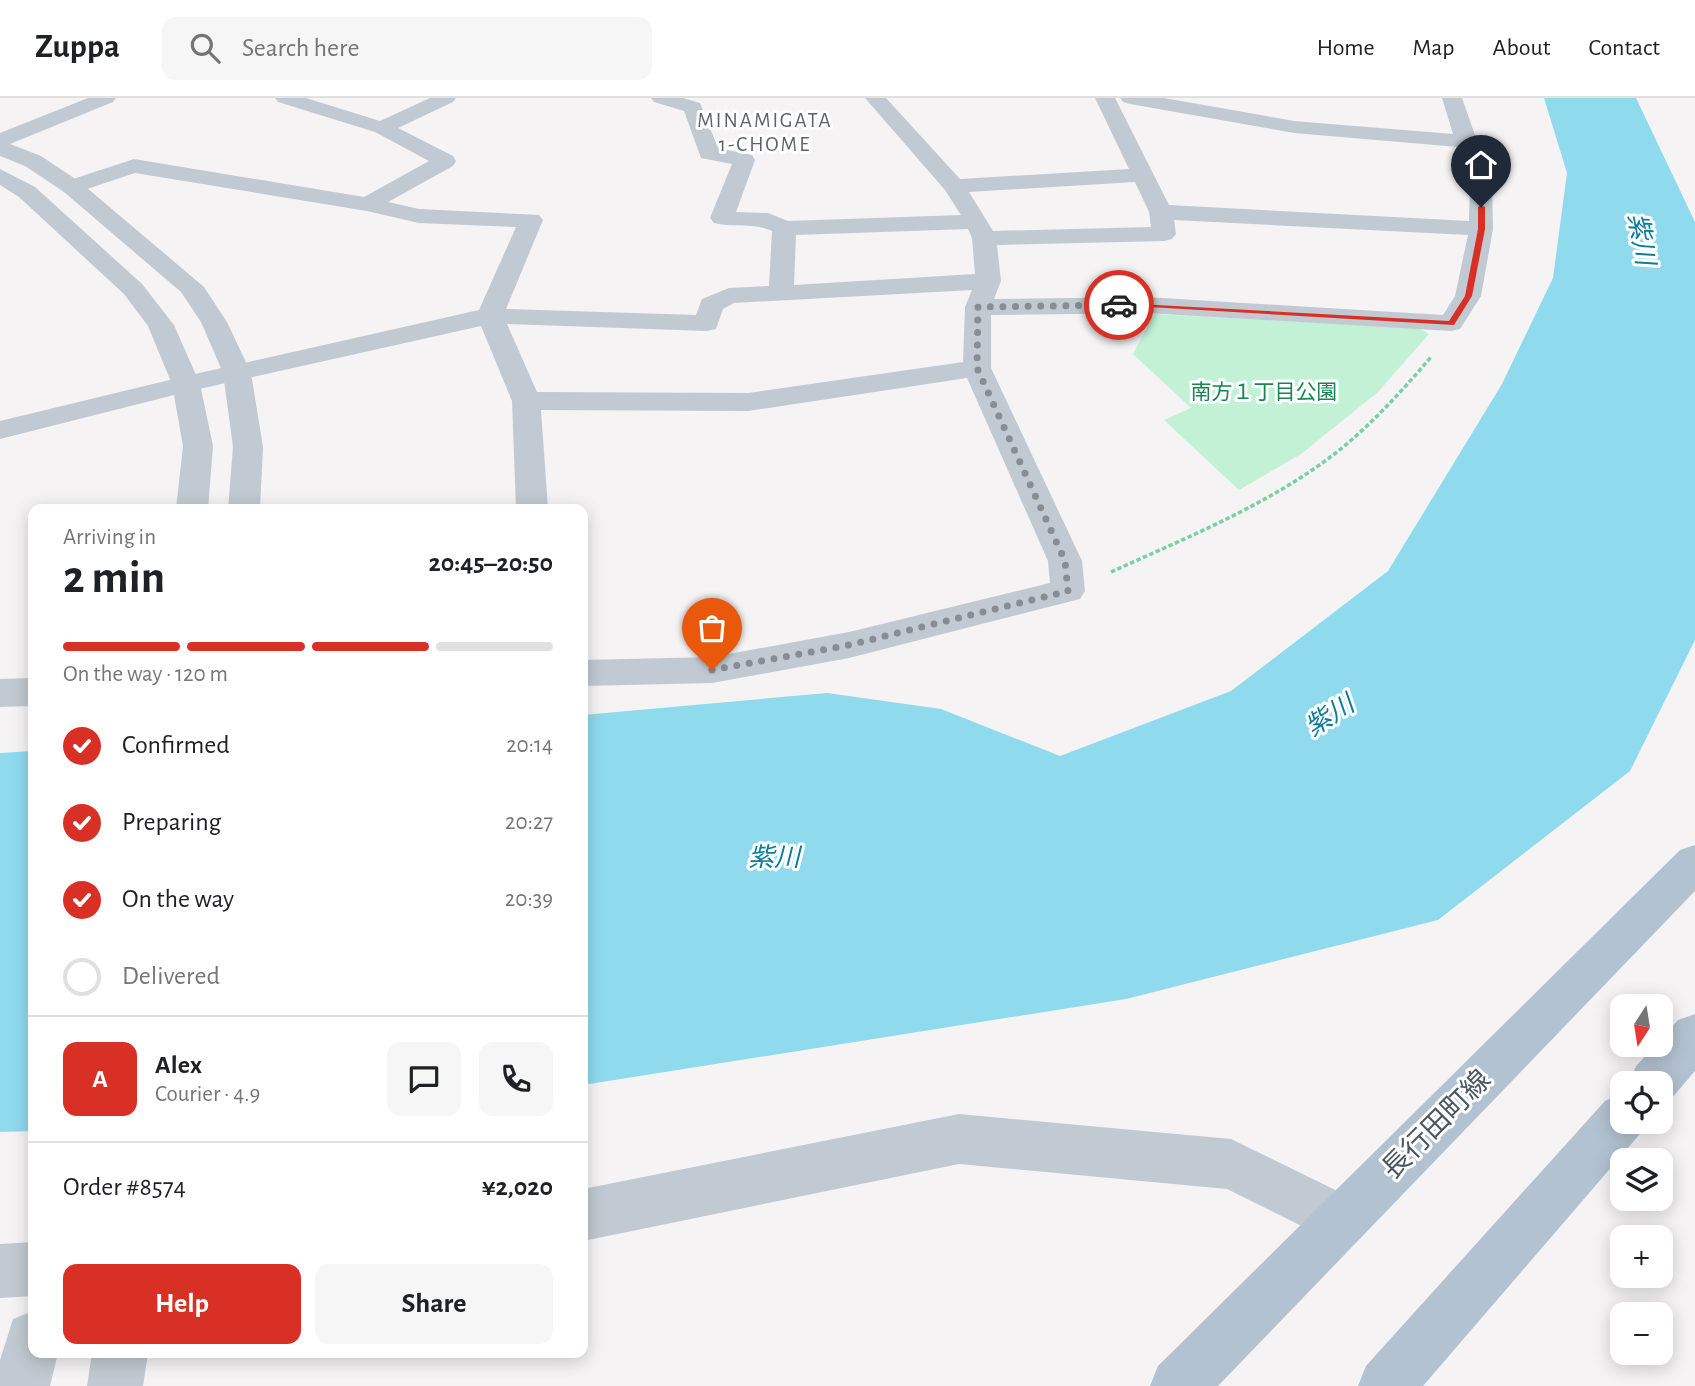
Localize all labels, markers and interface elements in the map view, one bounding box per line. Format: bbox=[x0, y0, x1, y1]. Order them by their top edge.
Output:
search box bbox=[162, 17, 652, 80]
icon: search bbox=[186, 29, 224, 67]
text: Zuppa bbox=[35, 31, 120, 64]
text: Search here bbox=[242, 35, 359, 61]
text: Home bbox=[1317, 36, 1375, 60]
text: Map bbox=[1413, 36, 1455, 60]
text: About bbox=[1493, 36, 1550, 60]
text: Contact bbox=[1588, 36, 1660, 60]
district label: MINAMIGATA 1-CHOME bbox=[697, 110, 833, 155]
pin bbox=[1451, 135, 1511, 207]
icon: home bbox=[1462, 146, 1500, 184]
water label: 紫川 bbox=[1624, 211, 1660, 270]
courier bbox=[1084, 270, 1154, 340]
icon: car bbox=[1100, 286, 1138, 324]
park label: 南方１丁目公園 bbox=[1191, 381, 1338, 403]
text: Arriving in bbox=[63, 526, 156, 549]
text: 20:45–20:50 bbox=[428, 550, 553, 576]
text: 2 min bbox=[63, 555, 165, 601]
pin bbox=[682, 598, 742, 670]
icon: bag bbox=[693, 609, 731, 647]
text: On the way · 120 m bbox=[63, 663, 228, 686]
water label: 紫川 bbox=[1301, 688, 1361, 741]
icon: check bbox=[63, 727, 101, 765]
text: Confirmed bbox=[122, 732, 230, 758]
text: 20:14 bbox=[506, 734, 553, 757]
icon: check bbox=[63, 804, 101, 842]
text: Preparing bbox=[122, 809, 221, 835]
text: 20:27 bbox=[505, 811, 553, 834]
water label: 紫川 bbox=[748, 844, 803, 871]
icon: check bbox=[63, 881, 101, 919]
text: On the way bbox=[122, 886, 234, 912]
text: 20:39 bbox=[505, 888, 553, 911]
text: Delivered bbox=[122, 963, 220, 989]
north arrow bbox=[1610, 994, 1673, 1057]
map controls bbox=[1610, 994, 1673, 1365]
button: chat bbox=[387, 1042, 461, 1116]
button: phone bbox=[479, 1042, 553, 1116]
text: Alex bbox=[155, 1052, 202, 1078]
street label: 長行田町線 bbox=[1376, 1064, 1496, 1184]
text: A bbox=[92, 1066, 108, 1092]
button: locate bbox=[1610, 1071, 1673, 1134]
text: Courier · 4.9 bbox=[155, 1083, 260, 1106]
button: layers bbox=[1610, 1148, 1673, 1211]
text: Order #8574 bbox=[63, 1174, 186, 1200]
text: ¥2,020 bbox=[482, 1174, 553, 1200]
button: + bbox=[1610, 1225, 1673, 1288]
button: Help bbox=[63, 1264, 301, 1344]
button: Share bbox=[315, 1264, 553, 1344]
button: − bbox=[1610, 1302, 1673, 1365]

